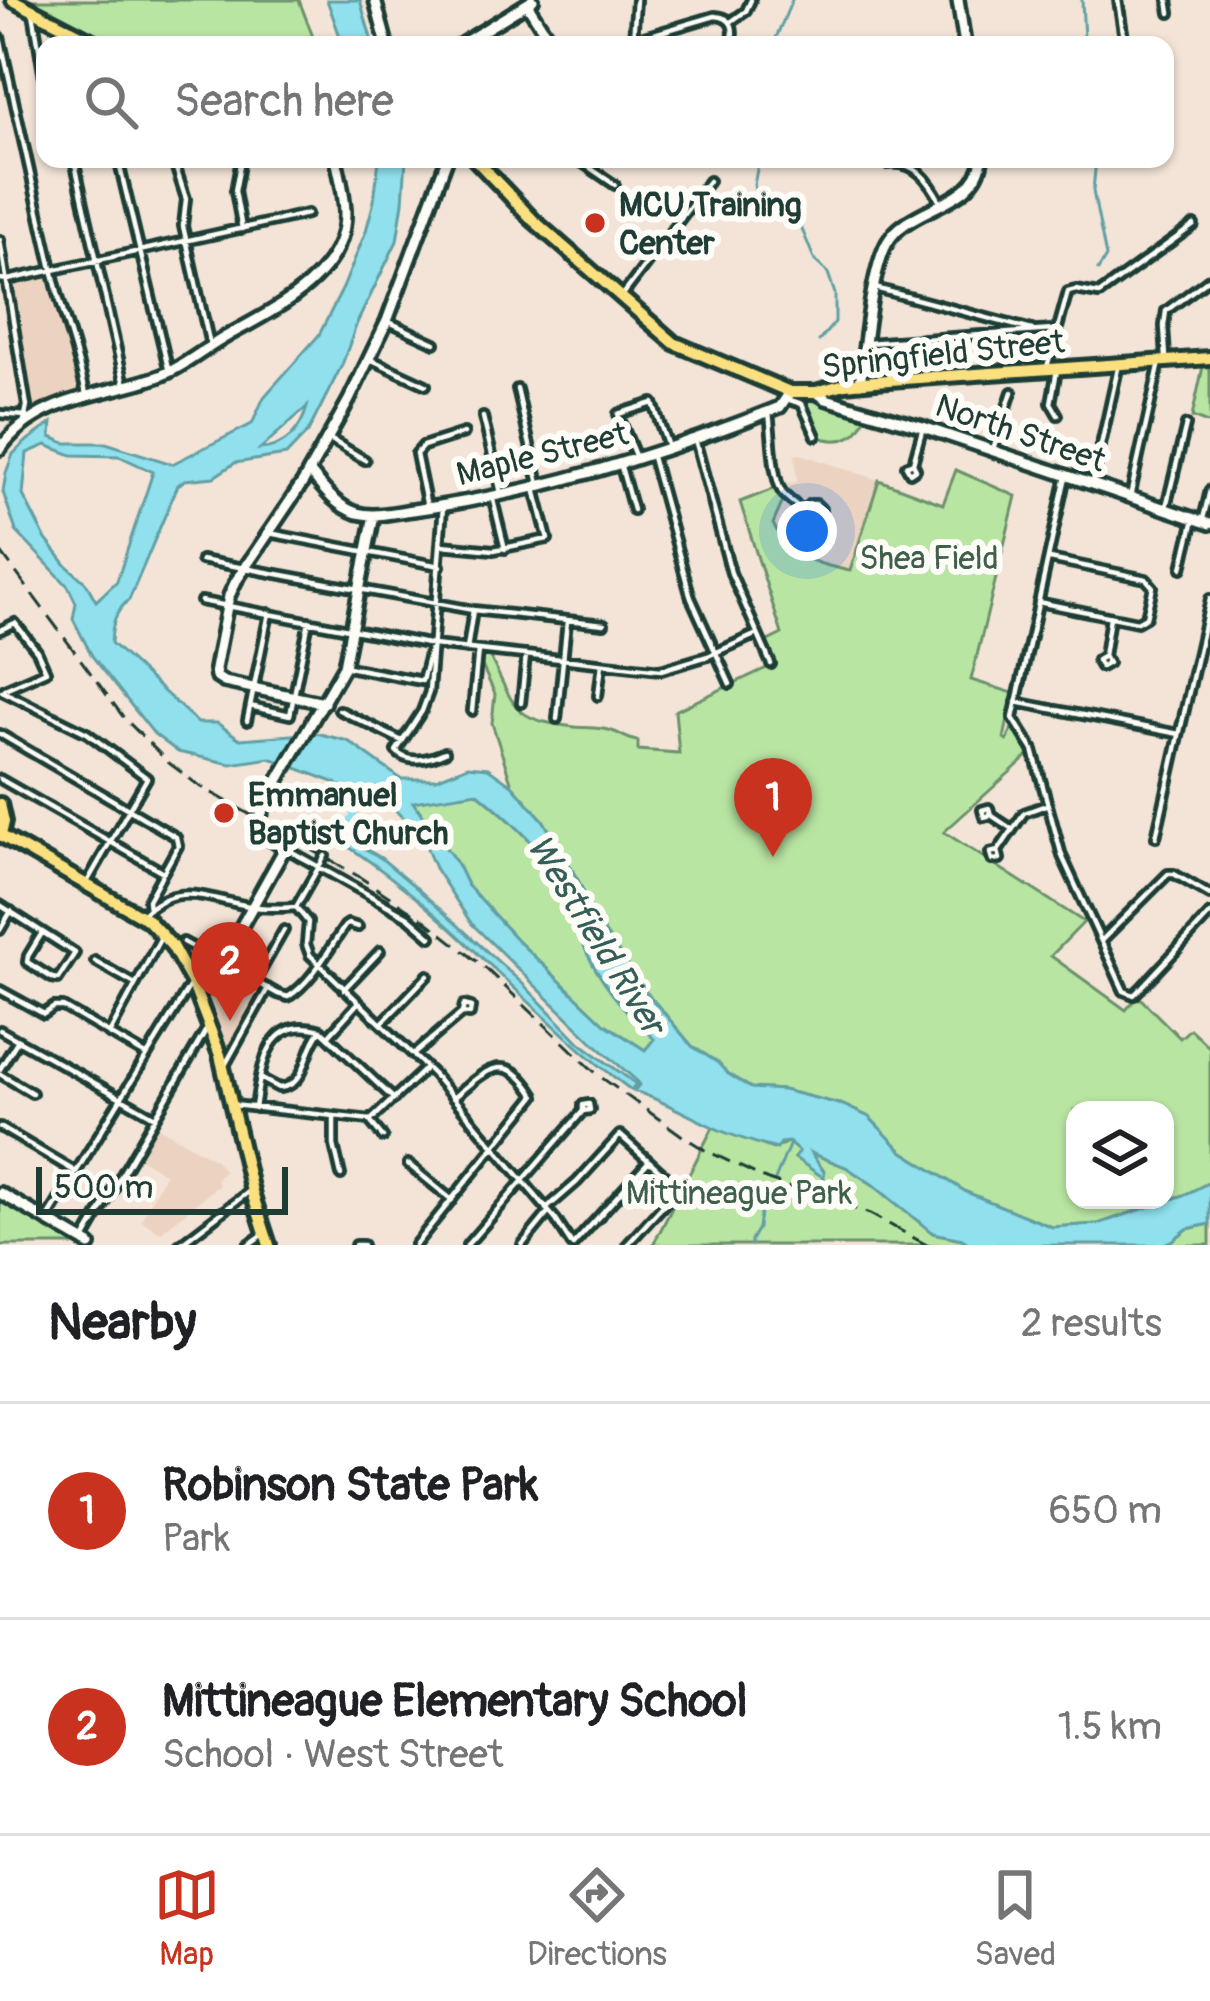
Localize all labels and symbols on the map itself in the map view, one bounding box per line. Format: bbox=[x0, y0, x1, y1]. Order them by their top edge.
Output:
place label: MCU Training Center bbox=[619, 185, 802, 264]
marker: MCU Training Center bbox=[582, 210, 608, 236]
street label: Springfield Street bbox=[820, 321, 1067, 388]
street label: North Street bbox=[930, 385, 1112, 482]
street label: Maple Street bbox=[452, 413, 633, 496]
your location bbox=[777, 501, 837, 561]
park label: Shea Field bbox=[859, 538, 999, 579]
pin: 1 bbox=[734, 758, 812, 857]
place label: Emmanuel Baptist Church bbox=[248, 775, 448, 854]
marker: Emmanuel Baptist Church bbox=[211, 800, 237, 826]
water label: Westfield River bbox=[516, 827, 677, 1046]
pin: 2 bbox=[191, 922, 269, 1021]
scale bar bbox=[36, 1161, 288, 1214]
park label: Mittineague Park bbox=[626, 1173, 852, 1214]

